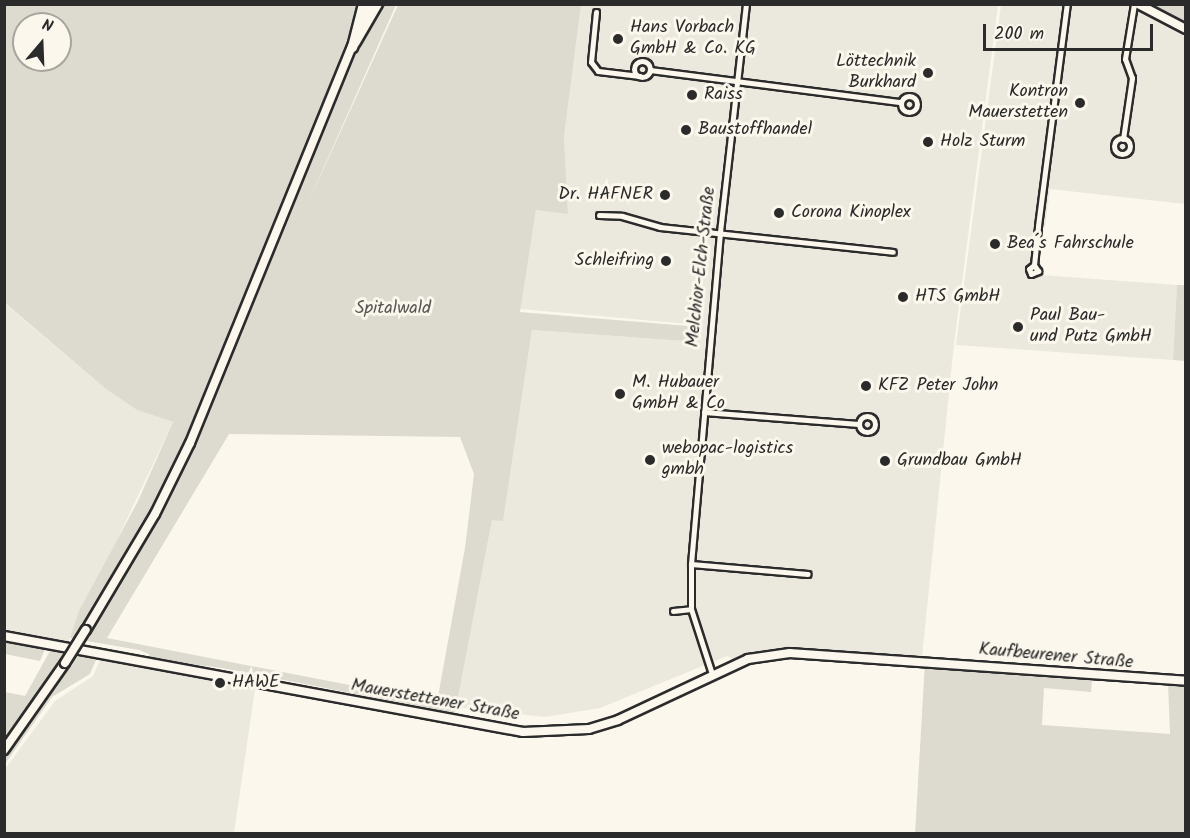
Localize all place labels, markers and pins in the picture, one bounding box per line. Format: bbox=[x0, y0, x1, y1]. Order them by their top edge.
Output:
place label: Hans Vorbach GmbH & Co. KG bbox=[630, 18, 756, 60]
marker: Hans Vorbach GmbH & Co. KG bbox=[611, 32, 625, 46]
place label: Löttechnik Burkhard bbox=[836, 52, 916, 94]
marker: Löttechnik Burkhard bbox=[921, 66, 935, 80]
place label: Kontron Mauerstetten bbox=[968, 82, 1068, 124]
place label: Raiss bbox=[704, 84, 743, 106]
marker: Raiss bbox=[685, 88, 699, 102]
marker: Kontron Mauerstetten bbox=[1073, 96, 1087, 110]
place label: Baustoffhandel bbox=[698, 119, 812, 141]
marker: Baustoffhandel bbox=[679, 123, 693, 137]
place label: Holz Sturm bbox=[940, 131, 1025, 153]
marker: Holz Sturm bbox=[921, 135, 935, 149]
place label: Dr. HAFNER bbox=[558, 184, 653, 206]
marker: Dr. HAFNER bbox=[658, 188, 672, 202]
place label: Corona Kinoplex bbox=[791, 202, 911, 224]
marker: Corona Kinoplex bbox=[772, 206, 786, 220]
place label: Bea´s Fahrschule bbox=[1007, 233, 1134, 255]
marker: Bea´s Fahrschule bbox=[988, 237, 1002, 251]
place label: Schleifring bbox=[575, 250, 654, 272]
marker: Schleifring bbox=[659, 254, 673, 268]
place label: HTS GmbH bbox=[915, 286, 1000, 308]
marker: HTS GmbH bbox=[896, 290, 910, 304]
place label: Paul Bau- und Putz GmbH bbox=[1030, 306, 1152, 348]
marker: Paul Bau- und Putz GmbH bbox=[1011, 320, 1025, 334]
place label: M. Hubauer GmbH & Co bbox=[632, 373, 725, 416]
place label: KFZ Peter John bbox=[878, 375, 998, 397]
marker: KFZ Peter John bbox=[859, 379, 873, 393]
marker: M. Hubauer GmbH & Co bbox=[613, 387, 627, 401]
place label: webopac-logistics gmbh bbox=[662, 439, 793, 482]
place label: Grundbau GmbH bbox=[897, 450, 1022, 472]
marker: webopac-logistics gmbh bbox=[643, 453, 657, 467]
marker: Grundbau GmbH bbox=[878, 454, 892, 468]
place label: HAWE bbox=[232, 672, 280, 694]
marker: HAWE bbox=[213, 676, 227, 690]

